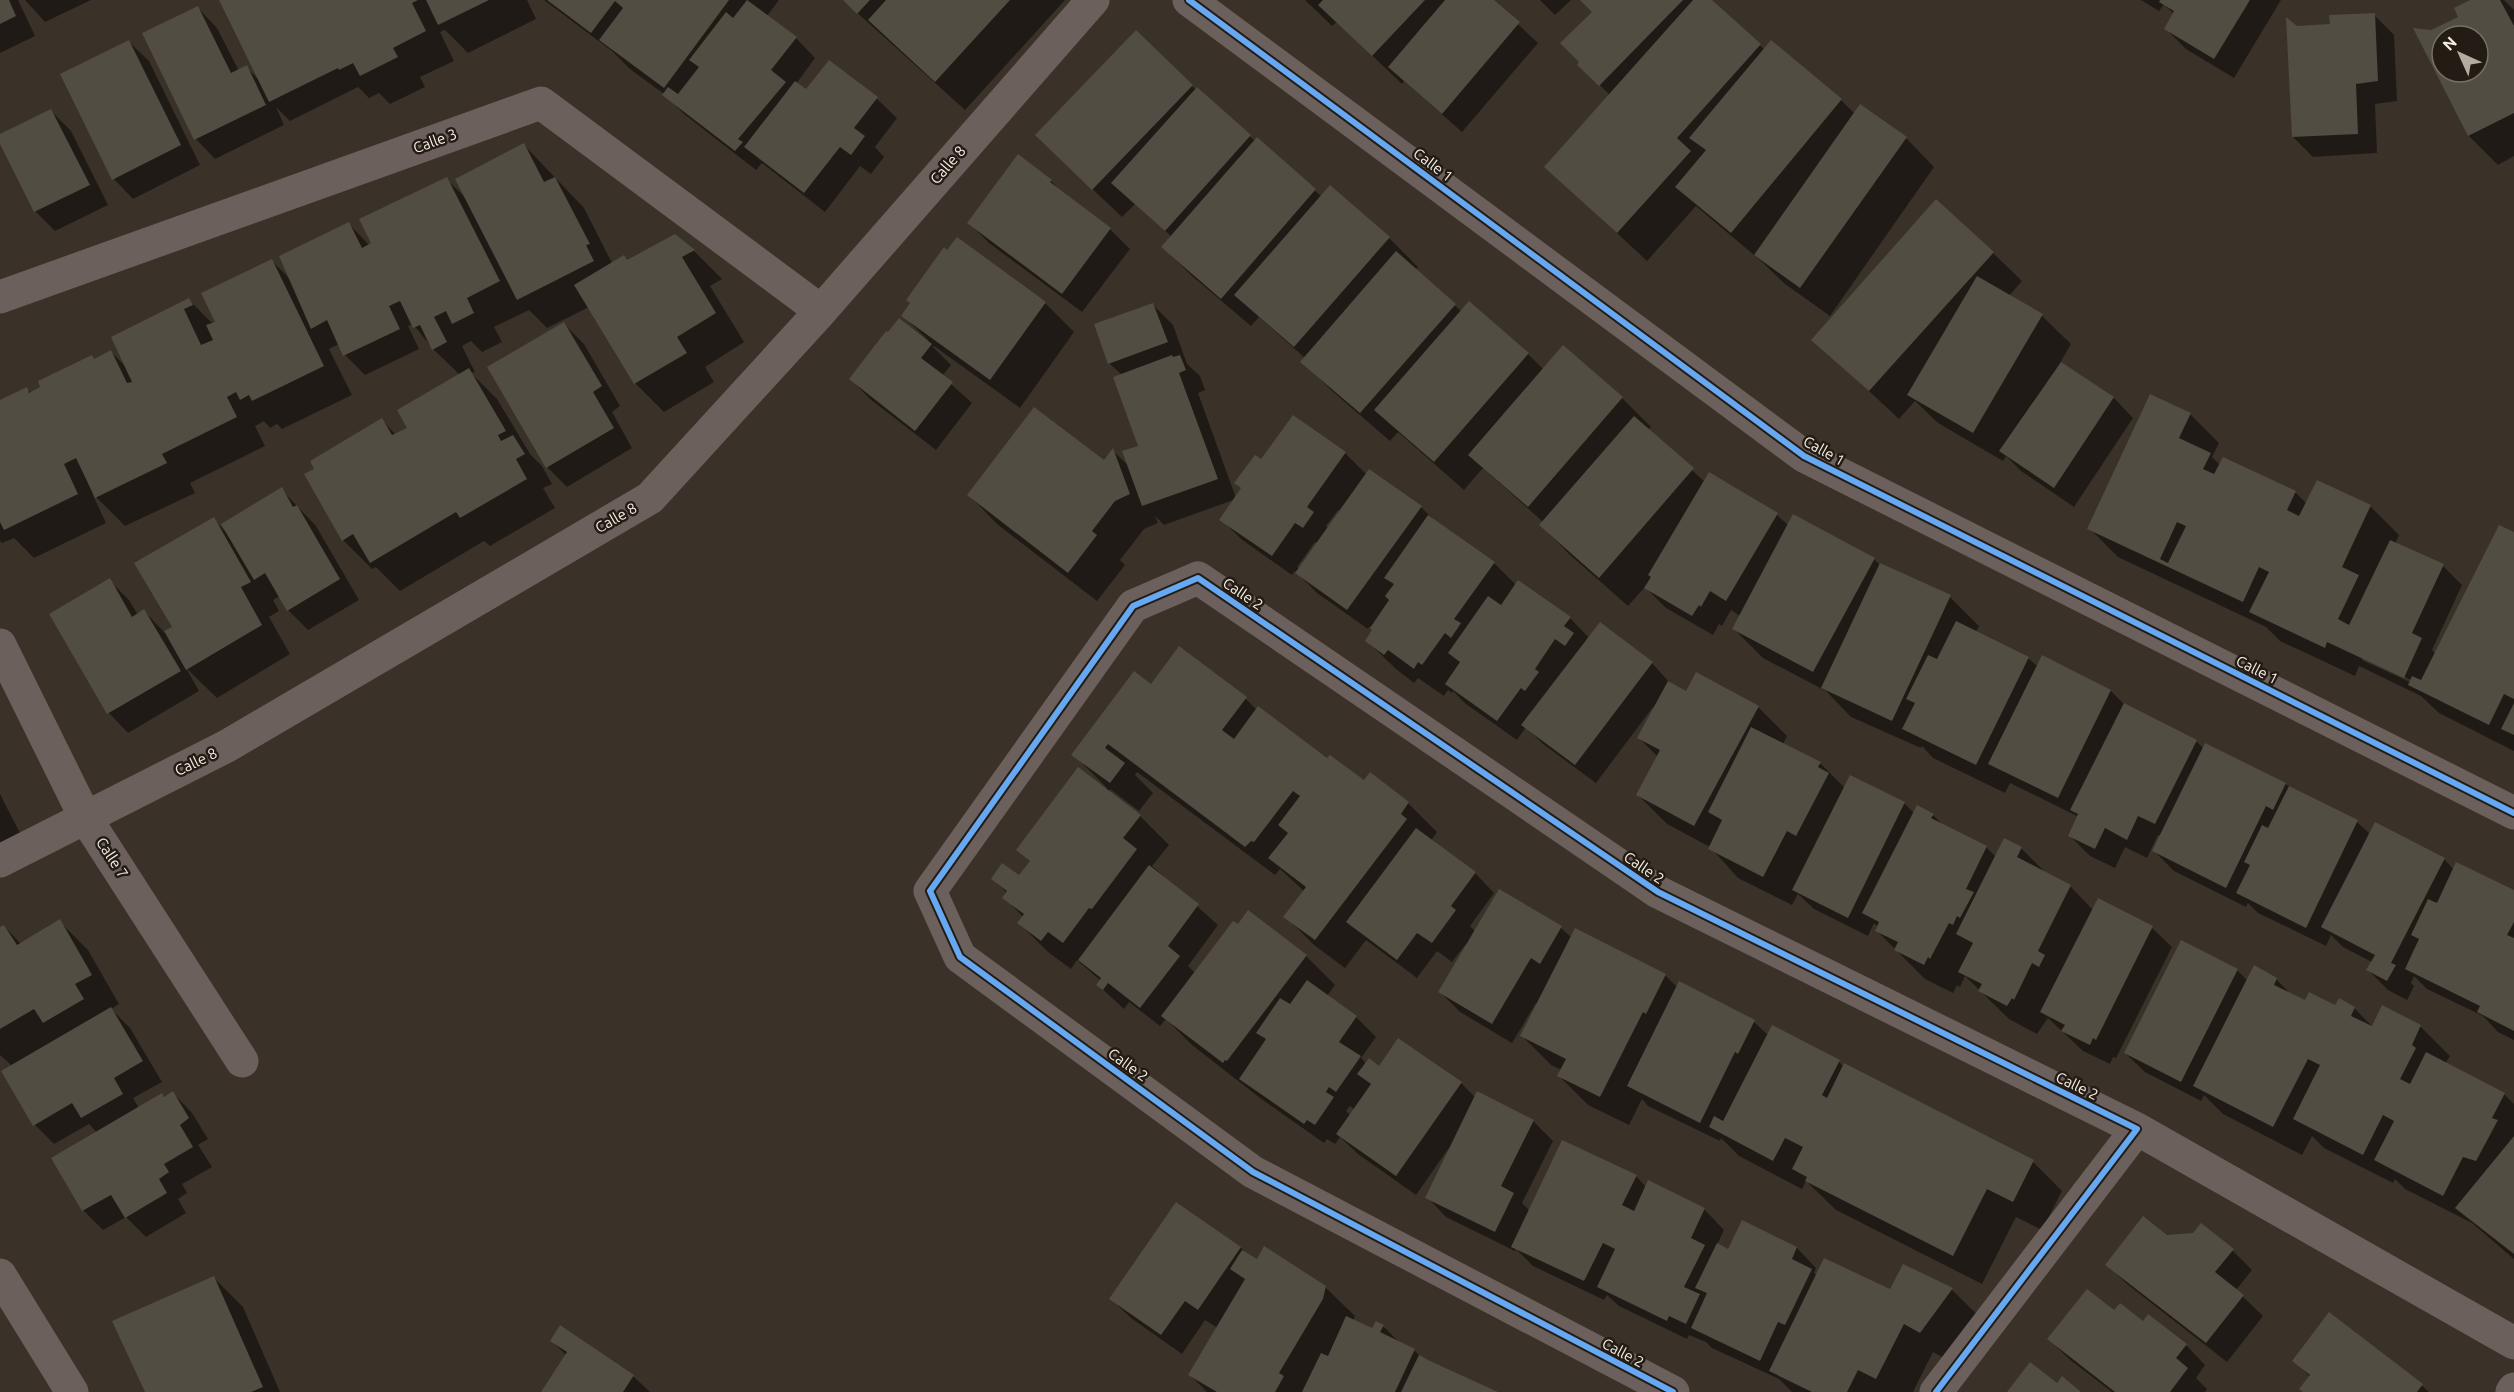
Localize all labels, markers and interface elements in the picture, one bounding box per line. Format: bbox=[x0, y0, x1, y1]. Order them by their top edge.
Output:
north arrow bbox=[2430, 24, 2490, 84]
text: N bbox=[2439, 33, 2460, 54]
street label: Calle 3 bbox=[411, 125, 459, 156]
street label: Calle 8 bbox=[926, 142, 969, 187]
street label: Calle 1 bbox=[1410, 144, 1456, 185]
street label: Calle 1 bbox=[1800, 432, 1848, 469]
street label: Calle 8 bbox=[592, 499, 639, 536]
street label: Calle 2 bbox=[1220, 574, 1267, 613]
street label: Calle 1 bbox=[2233, 652, 2281, 687]
street label: Calle 8 bbox=[172, 744, 220, 779]
street label: Calle 7 bbox=[93, 834, 132, 881]
street label: Calle 2 bbox=[1621, 848, 1668, 887]
street label: Calle 2 bbox=[1105, 1045, 1151, 1085]
street label: Calle 2 bbox=[2053, 1068, 2101, 1103]
street label: Calle 2 bbox=[1599, 1334, 1647, 1371]

